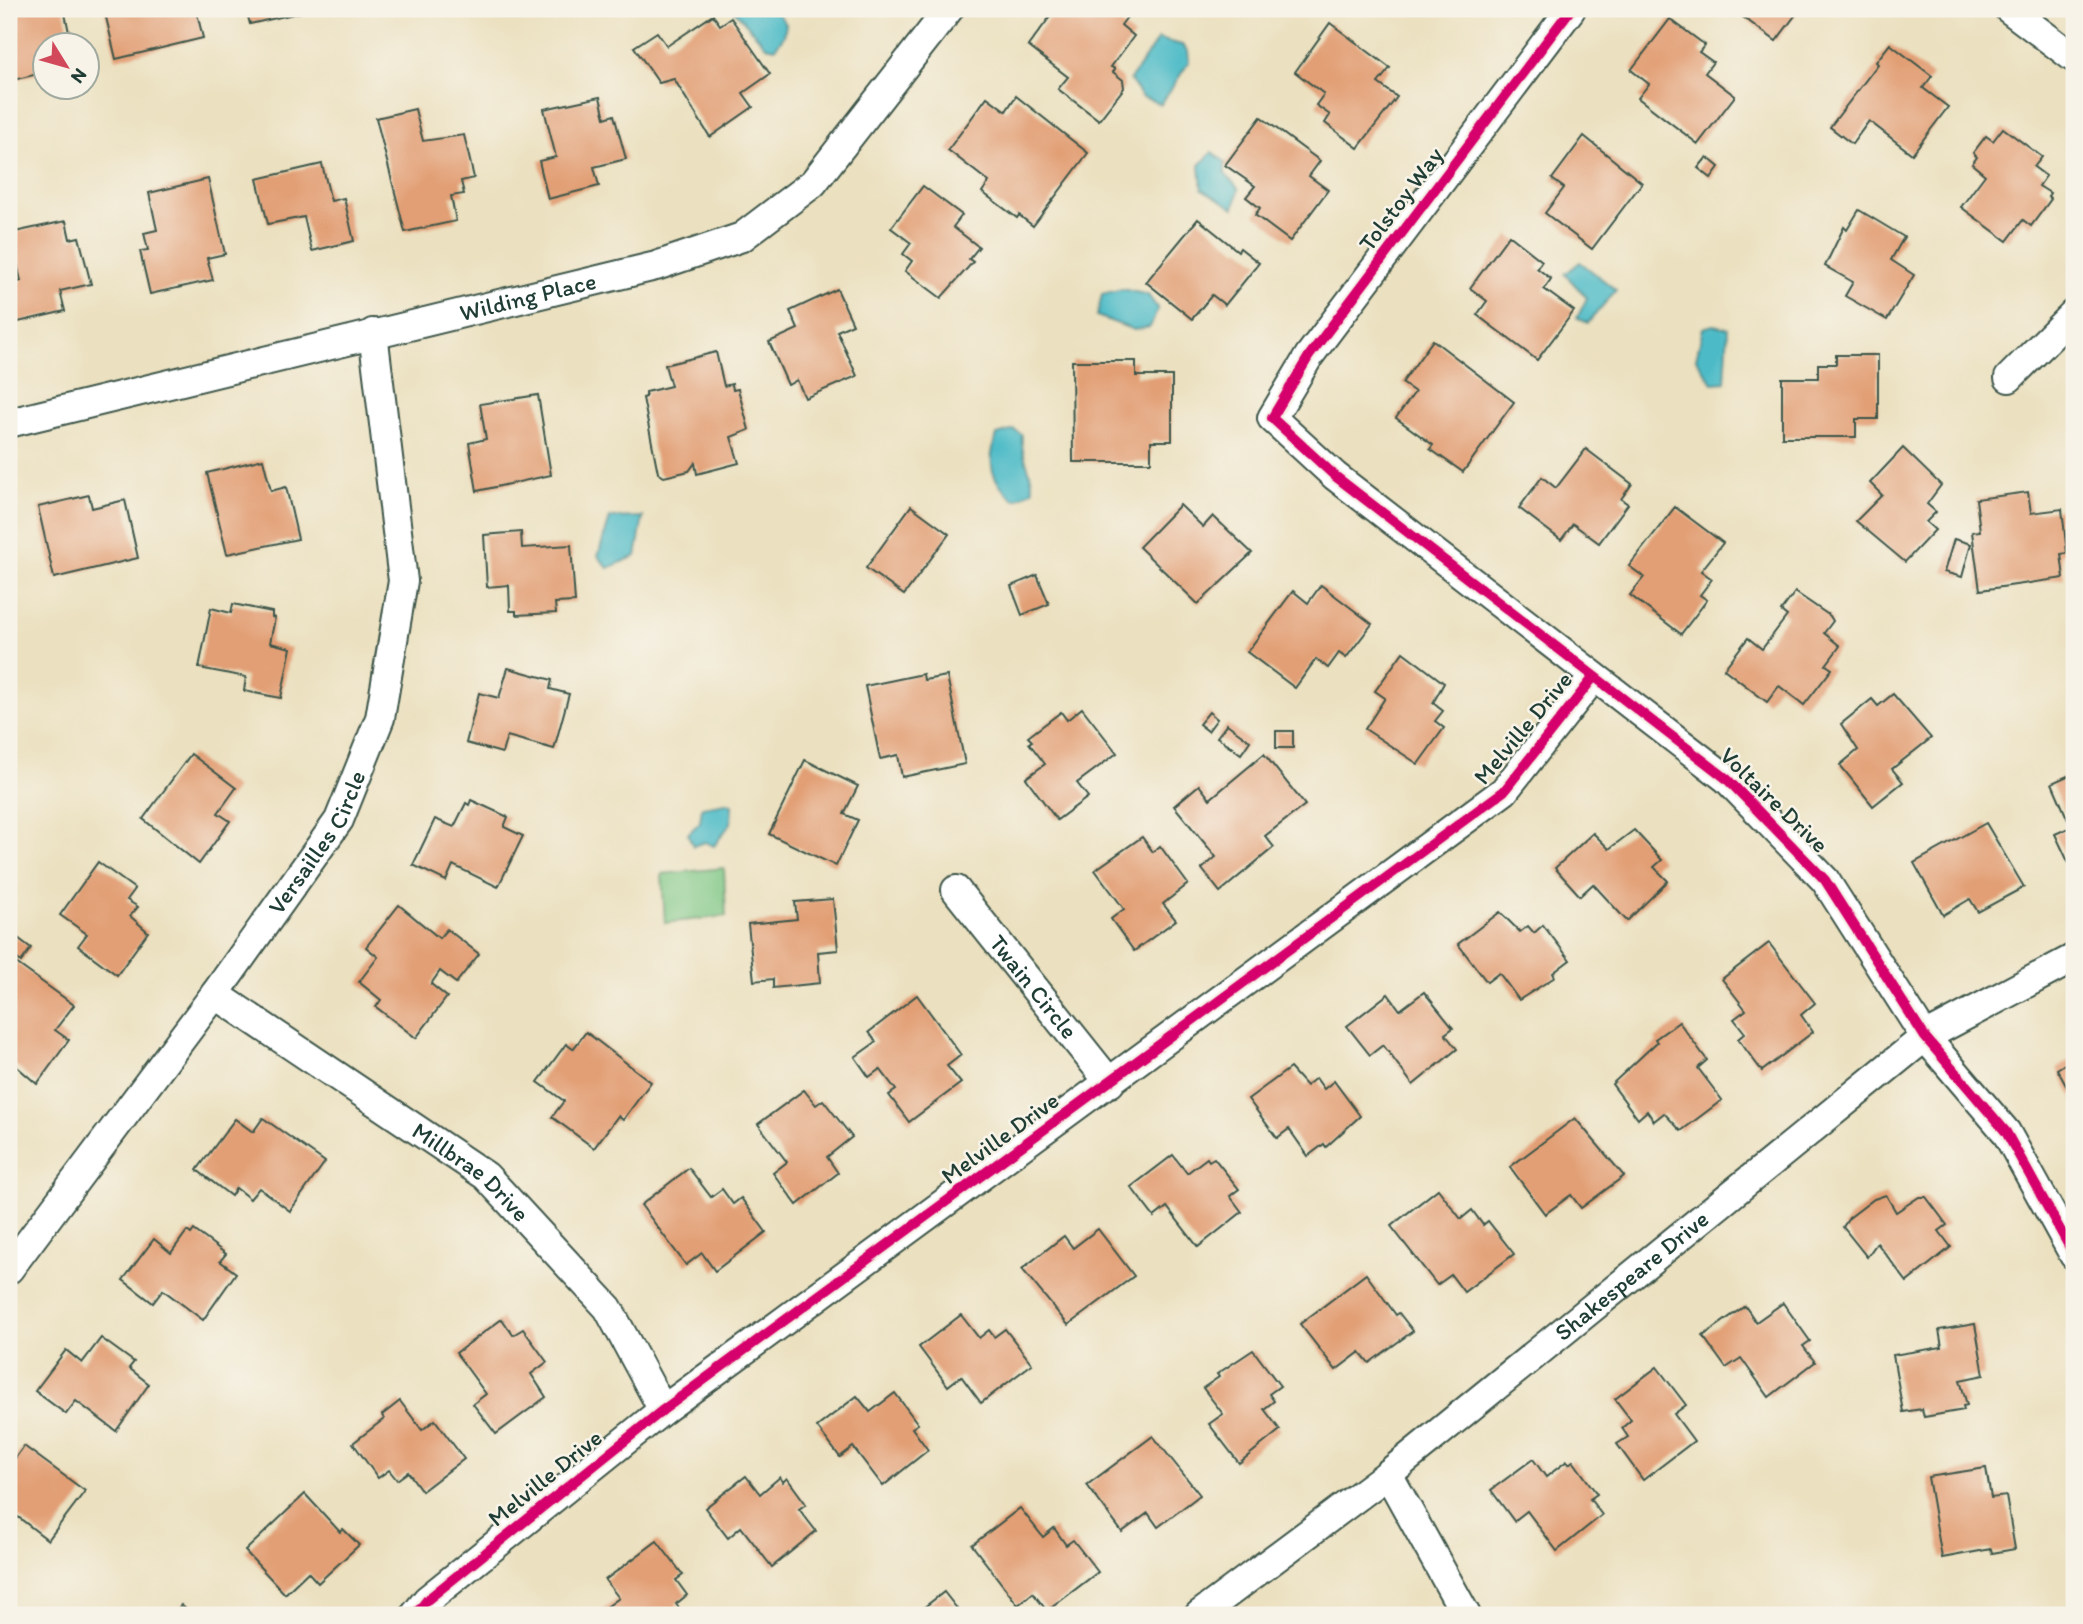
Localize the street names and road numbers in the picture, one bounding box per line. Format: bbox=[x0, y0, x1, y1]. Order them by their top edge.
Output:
street label: Tolstoy Way bbox=[1352, 141, 1449, 257]
street label: Wilding Place bbox=[457, 266, 599, 327]
street label: Melville Drive bbox=[1467, 665, 1578, 790]
street label: Voltaire Drive bbox=[1714, 741, 1835, 859]
street label: Versailles Circle bbox=[261, 766, 371, 920]
street label: Twain Circle bbox=[983, 929, 1084, 1044]
street label: Melville Drive bbox=[935, 1085, 1064, 1190]
street label: Millbrae Drive bbox=[407, 1116, 536, 1227]
street label: Shakespeare Drive bbox=[1548, 1204, 1714, 1347]
street label: Melville Drive bbox=[482, 1423, 608, 1532]

